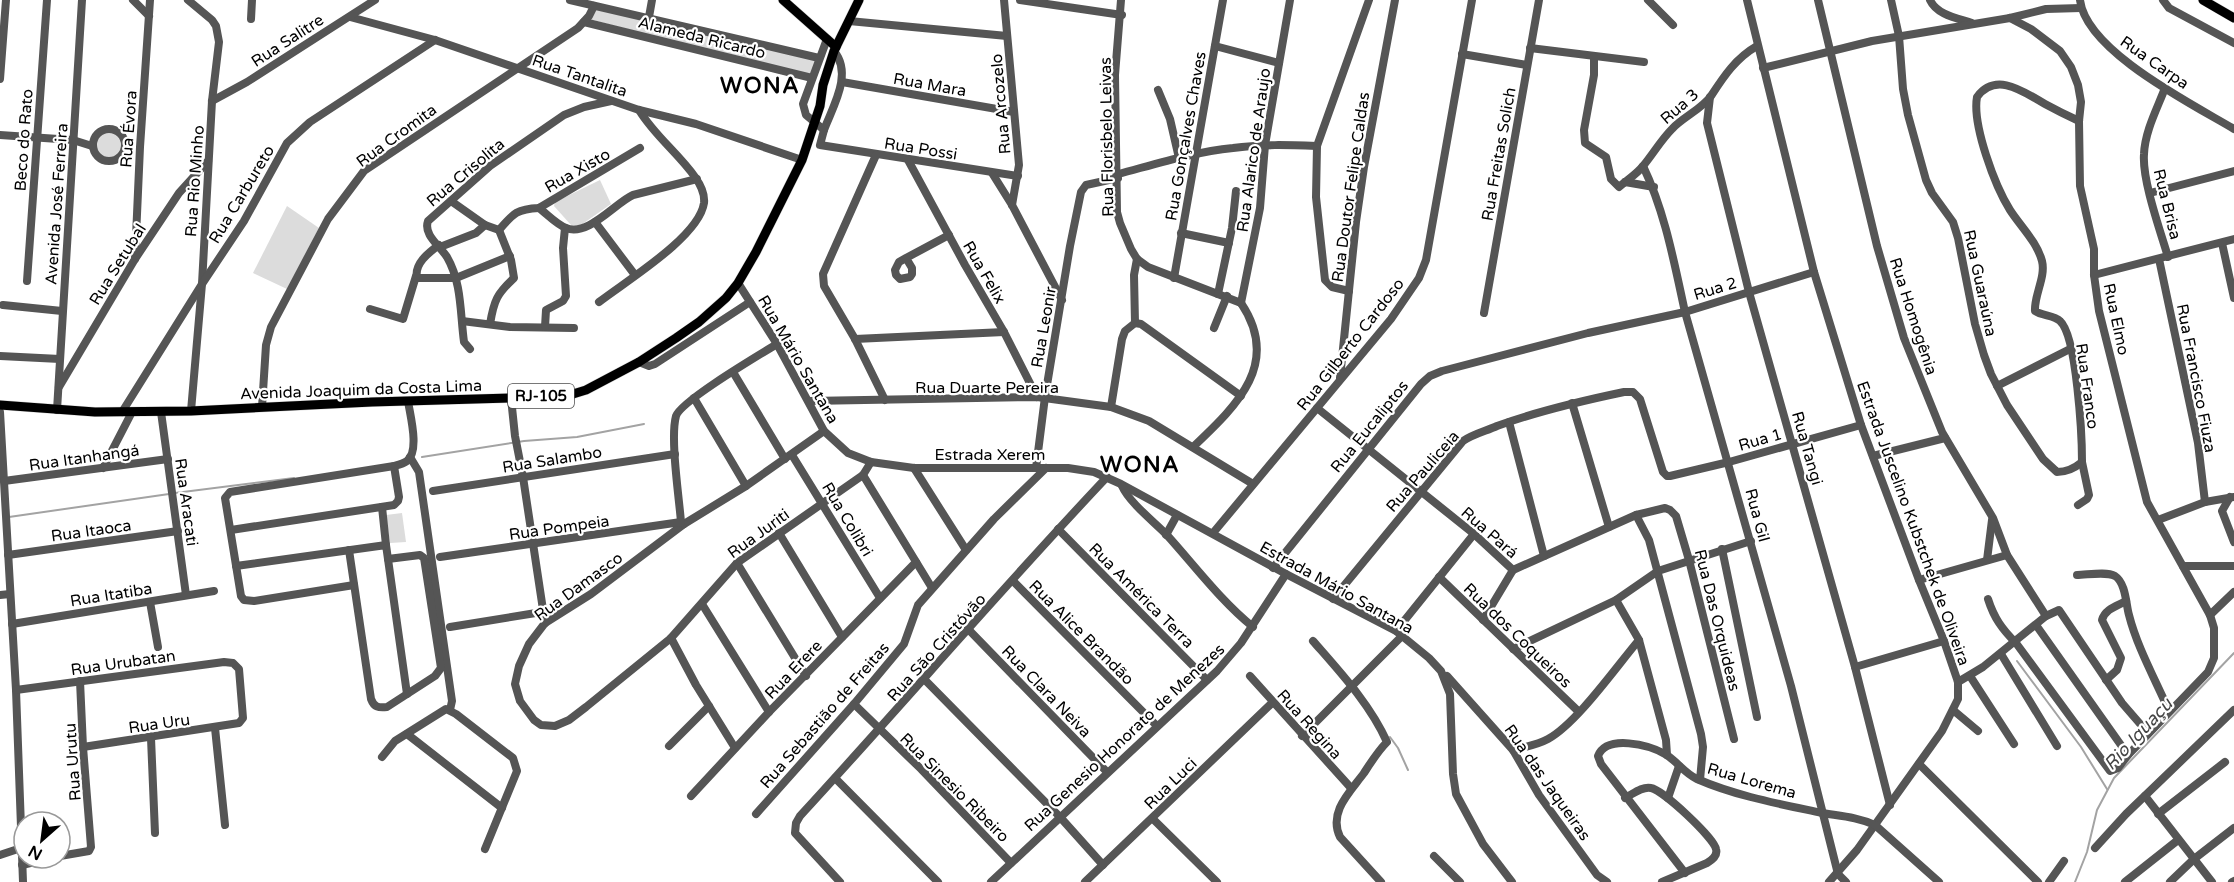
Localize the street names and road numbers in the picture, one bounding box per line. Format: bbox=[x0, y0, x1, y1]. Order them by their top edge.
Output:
street label: Rua Salitre bbox=[248, 10, 327, 72]
street label: Alameda Ricardo bbox=[636, 12, 767, 63]
street label: Rua Carpa bbox=[2116, 32, 2193, 94]
street label: Rua Tantalita bbox=[529, 50, 630, 102]
street label: Rua Gonçalves Chaves bbox=[1161, 50, 1211, 222]
street label: Rua Arcozelo bbox=[987, 53, 1015, 155]
street label: Rua Florisbelo Leivas bbox=[1096, 57, 1118, 217]
street label: Rua Alarico de Araujo bbox=[1233, 67, 1275, 233]
street label: Rua Mara bbox=[892, 69, 968, 101]
street label: Rua 3 bbox=[1656, 85, 1703, 129]
street label: Rua Freitas Solich bbox=[1477, 86, 1521, 223]
street label: Beco do Rato bbox=[10, 88, 38, 192]
street label: Rua Évora bbox=[116, 90, 142, 168]
street label: Rua Doutor Felipe Caldas bbox=[1328, 91, 1374, 283]
street label: Rua Cromita bbox=[352, 100, 441, 172]
street label: Avenida José Ferreira bbox=[41, 122, 73, 286]
street label: Rua Rio Minho bbox=[181, 124, 209, 238]
street label: Rua Possi bbox=[883, 133, 959, 165]
street label: Rua Crisolita bbox=[422, 134, 509, 211]
street label: Rua Carbureto bbox=[205, 142, 279, 247]
street label: Rua Xisto bbox=[541, 144, 614, 198]
street label: Rua Brisa bbox=[2149, 167, 2185, 242]
street label: Rua Setubal bbox=[85, 220, 151, 309]
street label: Rua Guaraúna bbox=[1959, 228, 2001, 338]
street label: Rua Felix bbox=[958, 238, 1010, 307]
street label: Rua Homogênia bbox=[1885, 255, 1941, 377]
street label: Rua 2 bbox=[1691, 273, 1739, 305]
street label: Rua Gilberto Cardoso bbox=[1293, 274, 1409, 415]
street label: Rua Elmo bbox=[2099, 281, 2133, 357]
street label: Rua Leonir bbox=[1027, 284, 1061, 369]
street label: Rua Mário Santana bbox=[753, 292, 843, 427]
street label: Rua Francisco Fiuza bbox=[2172, 302, 2220, 454]
street label: Rua Franco bbox=[2071, 342, 2103, 430]
street label: Avenida Joaquim da Costa Lima bbox=[240, 376, 482, 404]
street label: Rua Eucaliptos bbox=[1326, 376, 1413, 477]
street label: Rua Duarte Pereira bbox=[915, 378, 1059, 398]
street label: Estrada Juscelino Kubstchek de Oliveira bbox=[1852, 378, 1974, 668]
road number: RJ-105 bbox=[508, 384, 574, 408]
street label: Rua Tangi bbox=[1787, 409, 1827, 487]
street label: Rua 1 bbox=[1736, 424, 1784, 456]
street label: Rua Pauliceia bbox=[1382, 427, 1464, 517]
street label: Rua Itanhangá bbox=[28, 440, 141, 476]
street label: Rua Salambo bbox=[501, 442, 603, 478]
street label: Estrada Xerem bbox=[935, 445, 1046, 465]
street label: Rua Aracati bbox=[170, 457, 202, 547]
street label: Rua Colibri bbox=[817, 479, 877, 560]
street label: Rua Gil bbox=[1740, 486, 1774, 544]
street label: Rua Pará bbox=[1457, 503, 1522, 563]
street label: Rua Juriti bbox=[724, 505, 793, 563]
street label: Rua Pompeia bbox=[508, 511, 611, 545]
street label: Rua Itaoca bbox=[50, 515, 133, 547]
street label: Estrada Mário Santana bbox=[1256, 537, 1417, 639]
street label: Rua América Terra bbox=[1084, 539, 1198, 653]
street label: Rua Das Orquideas bbox=[1690, 547, 1744, 693]
street label: Rua Damasco bbox=[530, 548, 627, 626]
street label: Rua Alice Brandão bbox=[1025, 576, 1138, 689]
street label: Rua Itatiba bbox=[69, 579, 154, 611]
street label: Rua dos Coqueiros bbox=[1459, 579, 1576, 692]
street label: Rua São Cristóvão bbox=[883, 590, 991, 706]
street label: Rua Erere bbox=[761, 636, 827, 703]
street label: Rua Sebastião de Freitas bbox=[756, 638, 894, 793]
street label: Rua Genesio Honorato de Menezes bbox=[1020, 639, 1229, 836]
street label: Rua Clara Neiva bbox=[997, 641, 1095, 742]
street label: Rua Urubatan bbox=[69, 646, 177, 680]
street label: Rua Regina bbox=[1273, 685, 1346, 764]
street label: Rua Uru bbox=[127, 710, 191, 738]
street label: Rua das Jaqueiras bbox=[1500, 721, 1595, 845]
street label: Rua Urutu bbox=[60, 722, 86, 801]
street label: Rua Sinesio Ribeiro bbox=[895, 729, 1013, 847]
street label: Rua Luci bbox=[1140, 754, 1201, 814]
street label: Rua Lorema bbox=[1705, 759, 1799, 803]

